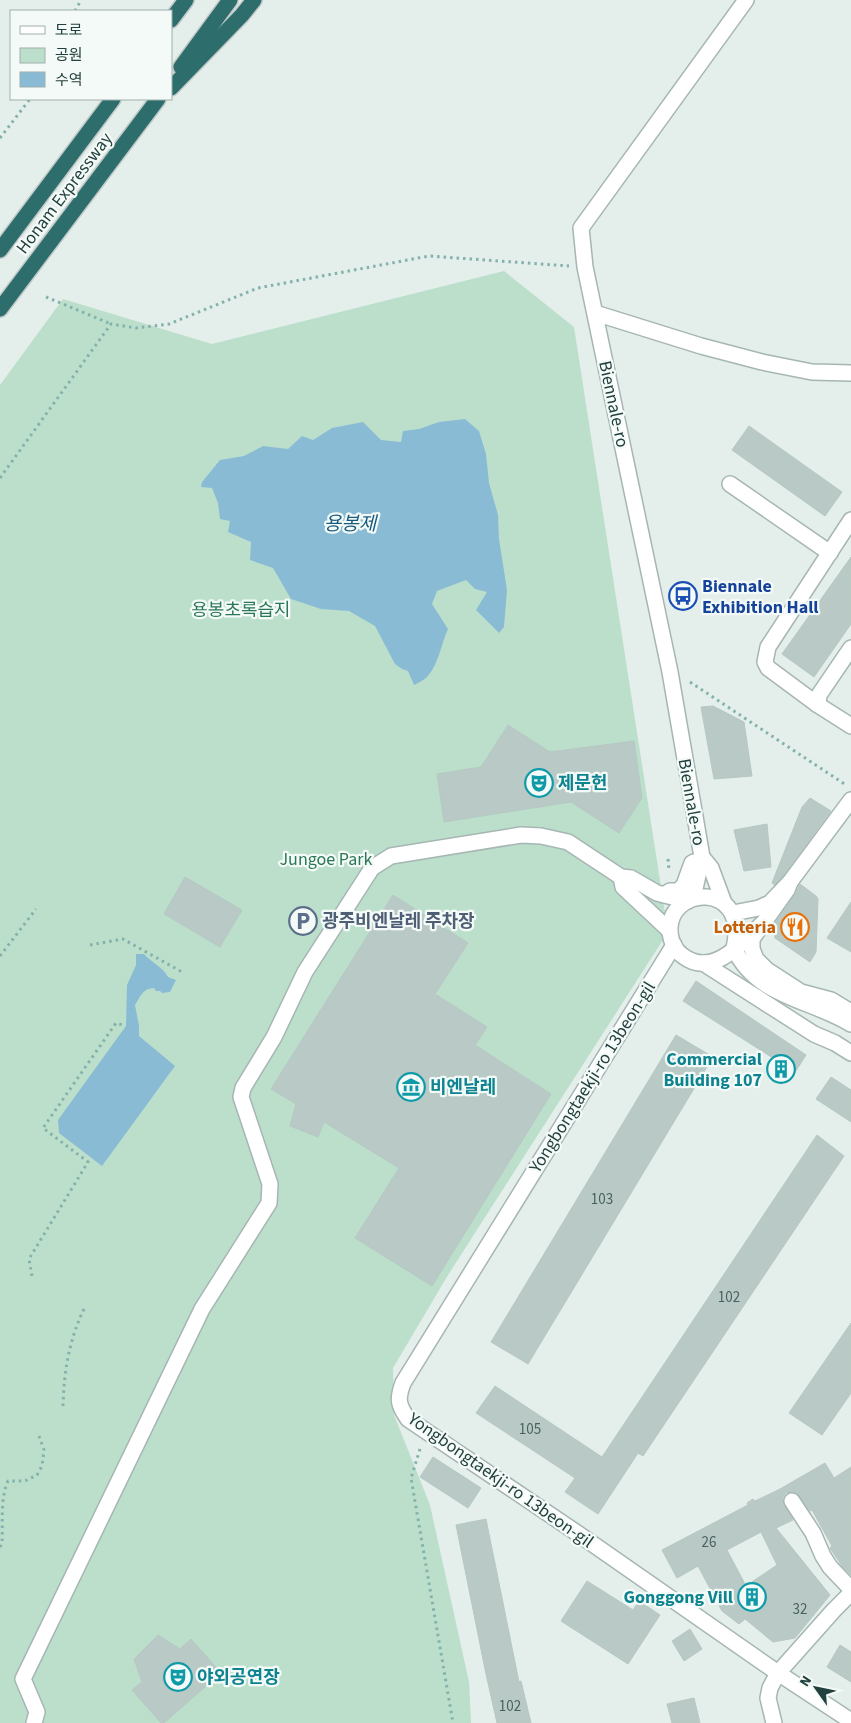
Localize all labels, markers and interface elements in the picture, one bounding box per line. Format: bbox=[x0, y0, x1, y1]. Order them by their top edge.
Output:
legend bbox=[10, 10, 172, 100]
text: 도로 bbox=[55, 20, 83, 41]
text: 공원 bbox=[55, 45, 83, 66]
text: 수역 bbox=[55, 70, 83, 91]
street label: Honam Expressway bbox=[10, 127, 119, 259]
street label: Biennale-ro bbox=[592, 359, 635, 450]
water label: 용봉제 bbox=[324, 511, 379, 538]
place label: Biennale Exhibition Hall bbox=[702, 574, 819, 620]
bus stop icon: Biennale Exhibition Hall bbox=[668, 581, 698, 611]
park label: 용봉초록습지 bbox=[191, 598, 291, 623]
street label: Biennale-ro bbox=[672, 757, 711, 848]
theatre icon: 제문헌 bbox=[524, 768, 554, 798]
place label: 제문헌 bbox=[558, 771, 608, 796]
park label: Jungoe Park bbox=[279, 847, 373, 872]
parking icon: 광주비엔날레 주차장 bbox=[288, 906, 318, 936]
place label: 광주비엔날레 주차장 bbox=[322, 909, 475, 934]
restaurant icon: Lotteria bbox=[780, 912, 810, 942]
place label: Lotteria bbox=[713, 915, 776, 940]
street label: Yongbongtaekji-ro 13beon-gil bbox=[523, 977, 662, 1179]
place label: Commercial Building 107 bbox=[663, 1047, 762, 1093]
building icon: Commercial Building 107 bbox=[766, 1054, 796, 1084]
museum icon: 비엔날레 bbox=[396, 1072, 426, 1102]
place label: 비엔날레 bbox=[430, 1075, 496, 1100]
house number: 103 bbox=[591, 1189, 613, 1210]
house number: 102 bbox=[718, 1287, 740, 1308]
street label: Yongbongtaekji-ro 13beon-gil bbox=[402, 1406, 599, 1554]
house number: 105 bbox=[519, 1419, 541, 1440]
house number: 26 bbox=[702, 1532, 716, 1553]
building icon: Gonggong Vill bbox=[737, 1582, 767, 1612]
place label: Gonggong Vill bbox=[624, 1585, 733, 1610]
house number: 32 bbox=[793, 1599, 807, 1620]
theatre icon: 야외공연장 bbox=[163, 1662, 193, 1692]
north arrow bbox=[791, 1663, 841, 1713]
place label: 야외공연장 bbox=[197, 1665, 280, 1690]
text: N bbox=[795, 1672, 817, 1691]
house number: 102 bbox=[499, 1696, 521, 1717]

